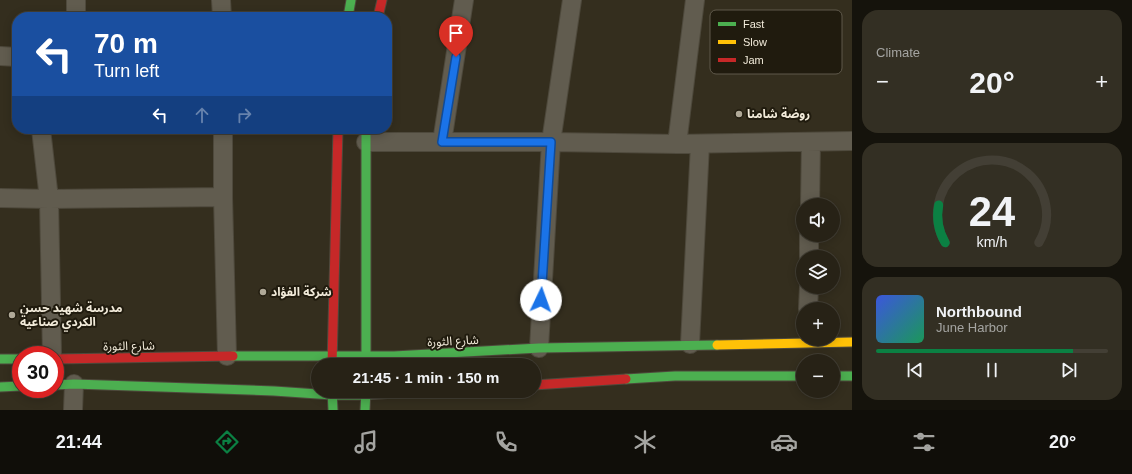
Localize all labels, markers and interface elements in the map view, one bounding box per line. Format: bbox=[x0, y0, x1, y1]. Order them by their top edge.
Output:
legend bbox=[710, 10, 842, 74]
pin bbox=[439, 16, 473, 57]
text: Fast bbox=[743, 18, 764, 30]
icon: arrive bbox=[445, 22, 467, 44]
icon: left bbox=[28, 28, 80, 80]
text: 70 m bbox=[94, 28, 158, 59]
text: Slow bbox=[743, 36, 767, 48]
text: Climate bbox=[876, 45, 920, 60]
text: Jam bbox=[743, 54, 764, 66]
text: Turn left bbox=[94, 61, 159, 81]
text: 20° bbox=[969, 66, 1015, 99]
text: − bbox=[876, 69, 889, 94]
text: + bbox=[1095, 69, 1108, 94]
icon: left bbox=[149, 104, 171, 126]
icon: ahead bbox=[191, 104, 213, 126]
icon: right bbox=[233, 104, 255, 126]
place label: روضة شامنا bbox=[747, 107, 810, 121]
marker: روضة شامنا bbox=[734, 109, 744, 119]
text: 24 bbox=[969, 188, 1015, 235]
map controls bbox=[796, 198, 840, 398]
button: sound bbox=[796, 198, 840, 242]
text: km/h bbox=[977, 234, 1008, 250]
button: layers bbox=[796, 250, 840, 294]
position arrow bbox=[520, 279, 562, 321]
place label: شركة الفؤاد bbox=[271, 285, 332, 299]
marker: شركة الفؤاد bbox=[258, 287, 268, 297]
place label: مدرسة شهيد حسن الكردي صناعية bbox=[20, 301, 123, 332]
button: + bbox=[796, 302, 840, 346]
text: Northbound bbox=[936, 303, 1022, 320]
marker: مدرسة شهيد حسن الكردي صناعية bbox=[7, 310, 17, 320]
text: June Harbor bbox=[936, 320, 1008, 335]
street label: شارع الثورة bbox=[427, 333, 479, 351]
street label: شارع الثورة bbox=[103, 339, 155, 355]
speed limit sign: 30 bbox=[12, 346, 64, 398]
button: − bbox=[796, 354, 840, 398]
icon: previous bbox=[904, 359, 926, 381]
icon: pause bbox=[981, 359, 1003, 381]
icon: next bbox=[1058, 359, 1080, 381]
text: 21:45 · 1 min · 150 m bbox=[353, 369, 499, 386]
icon: directions bbox=[213, 428, 241, 456]
icon: music bbox=[352, 428, 380, 456]
icon: phone bbox=[492, 428, 520, 456]
icon: climate bbox=[631, 428, 659, 456]
icon: car bbox=[770, 428, 798, 456]
icon: filters bbox=[910, 428, 938, 456]
text: 21:44 bbox=[56, 432, 102, 452]
text: 20° bbox=[1049, 432, 1076, 452]

